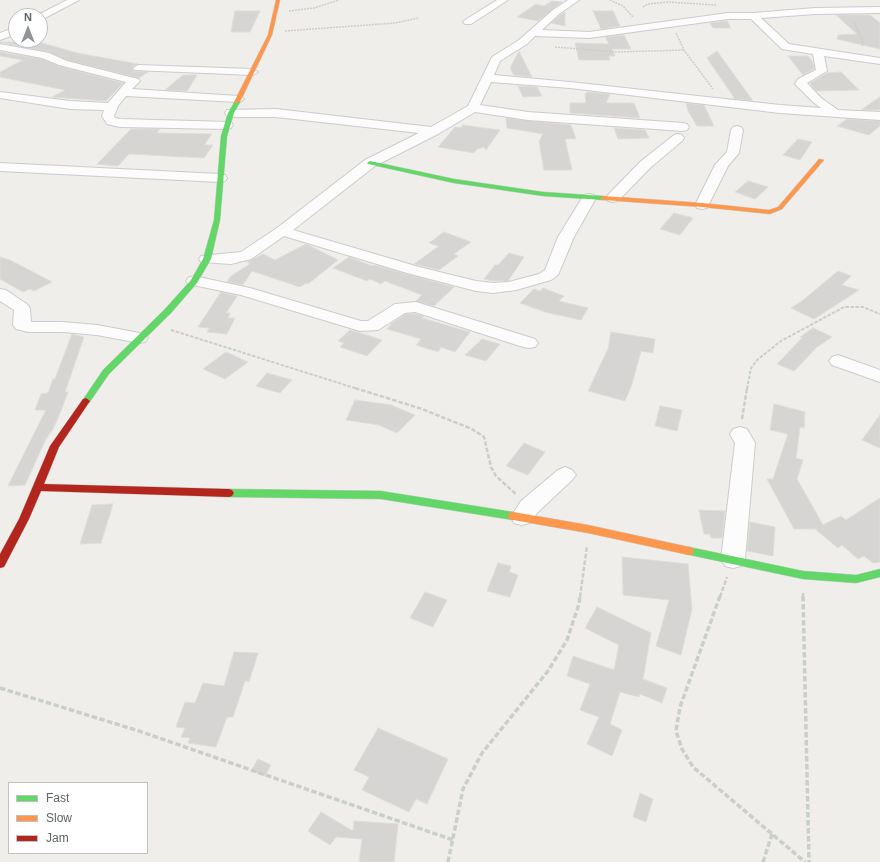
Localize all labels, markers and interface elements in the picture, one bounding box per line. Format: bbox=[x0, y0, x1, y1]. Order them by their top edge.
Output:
north arrow bbox=[8, 8, 48, 48]
text: N bbox=[24, 11, 32, 23]
legend bbox=[8, 782, 148, 854]
text: Fast bbox=[46, 791, 69, 805]
text: Slow bbox=[46, 811, 72, 825]
text: Jam bbox=[46, 831, 69, 845]

